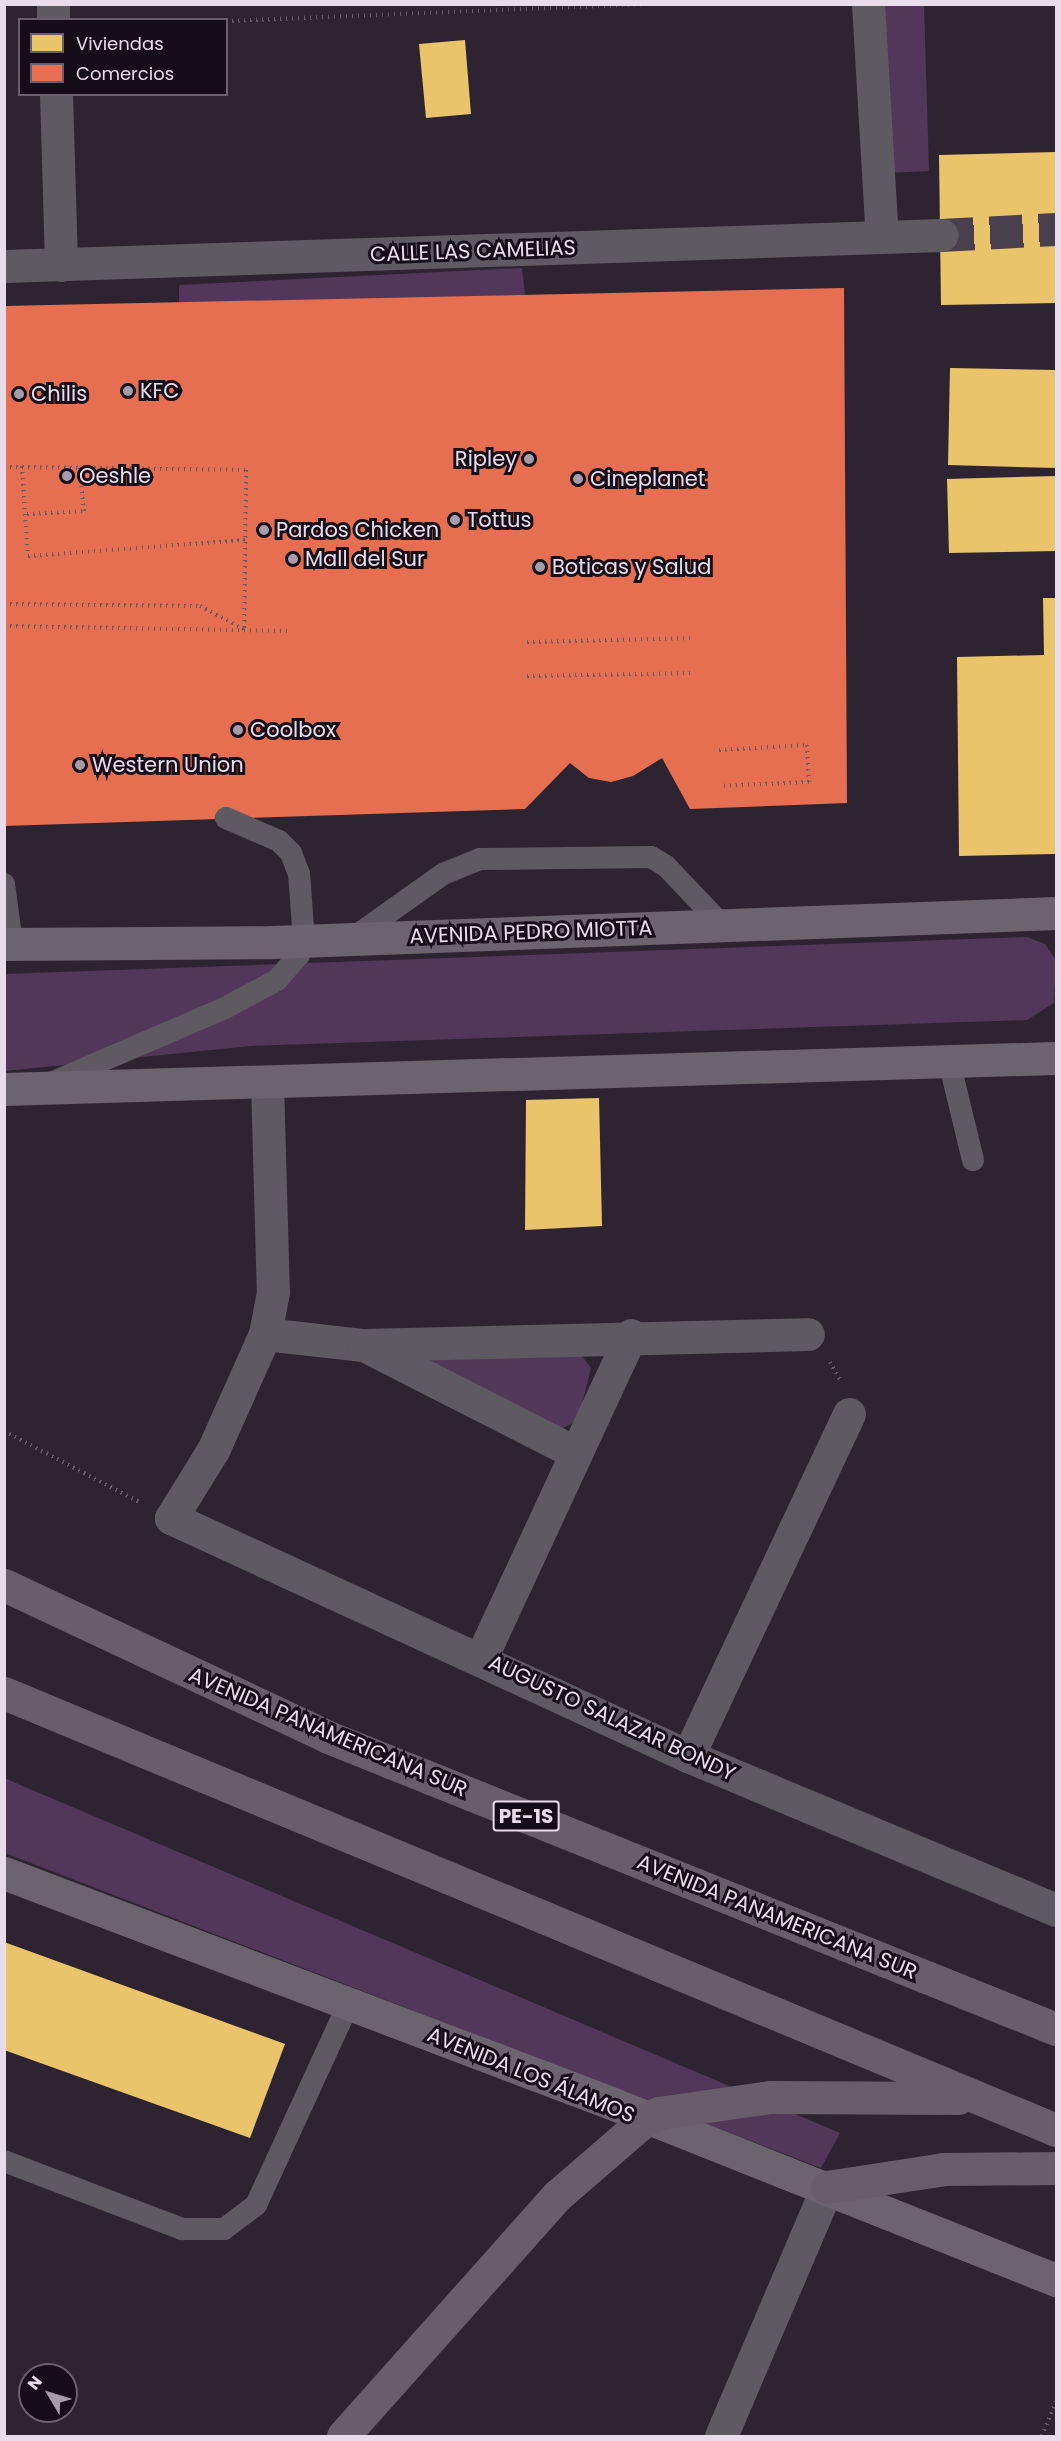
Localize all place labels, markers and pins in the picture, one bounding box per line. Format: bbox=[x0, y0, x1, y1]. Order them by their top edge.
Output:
place label: KFC bbox=[140, 378, 179, 404]
place label: Chilis bbox=[31, 381, 87, 407]
marker: KFC bbox=[121, 384, 135, 398]
marker: Chilis bbox=[12, 387, 26, 401]
place label: Ripley bbox=[455, 446, 517, 472]
marker: Ripley bbox=[522, 452, 536, 466]
place label: Oeshle bbox=[79, 463, 151, 489]
place label: Cineplanet bbox=[590, 466, 705, 492]
marker: Oeshle bbox=[60, 469, 74, 483]
marker: Cineplanet bbox=[571, 472, 585, 486]
place label: Tottus bbox=[467, 507, 531, 533]
marker: Tottus bbox=[448, 513, 462, 527]
place label: Pardos Chicken bbox=[276, 517, 439, 543]
marker: Pardos Chicken bbox=[257, 523, 271, 537]
place label: Mall del Sur bbox=[305, 546, 425, 572]
marker: Mall del Sur bbox=[286, 552, 300, 566]
place label: Boticas y Salud bbox=[552, 554, 711, 580]
marker: Boticas y Salud bbox=[533, 560, 547, 574]
place label: Coolbox bbox=[250, 717, 336, 743]
marker: Coolbox bbox=[231, 723, 245, 737]
place label: Western Union bbox=[92, 752, 244, 778]
marker: Western Union bbox=[73, 758, 87, 772]

